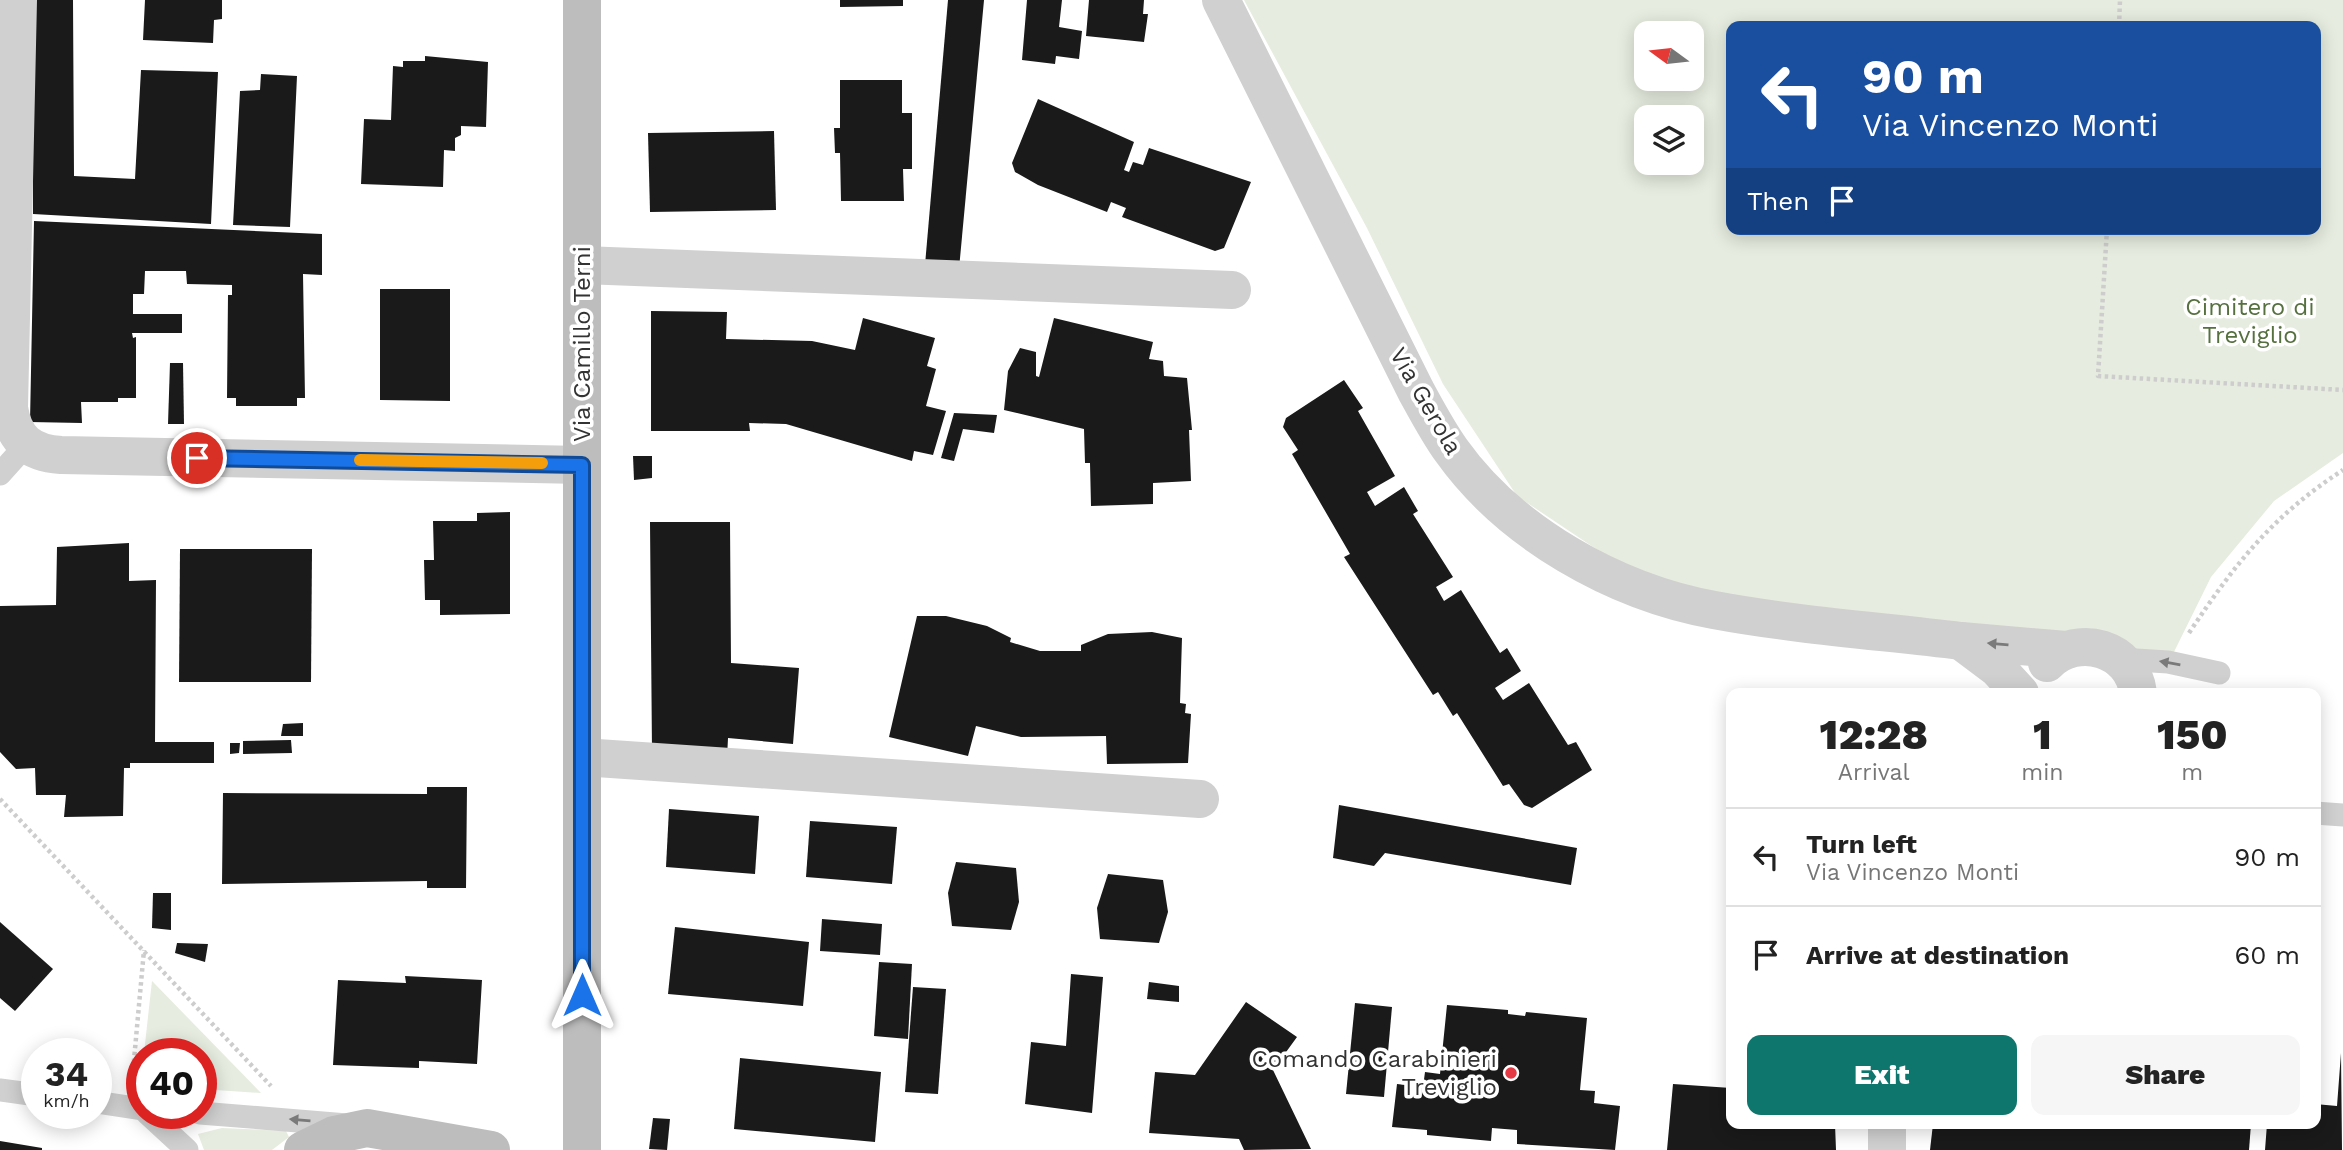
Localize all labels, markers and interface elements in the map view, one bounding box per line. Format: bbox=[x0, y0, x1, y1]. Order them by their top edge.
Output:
north arrow bbox=[1634, 21, 1704, 91]
map controls bbox=[1634, 21, 1704, 175]
text: 90 m bbox=[1862, 47, 1984, 105]
icon: left bbox=[1747, 49, 1838, 140]
button: layers bbox=[1634, 105, 1704, 175]
text: Via Vincenzo Monti bbox=[1862, 106, 2158, 144]
icon: arrive bbox=[1823, 182, 1861, 220]
text: Then bbox=[1747, 186, 1809, 216]
street label: Via Camillo Terni bbox=[568, 246, 596, 442]
park label: Cimitero di Treviglio bbox=[2185, 293, 2315, 349]
street label: Via Gerola bbox=[1384, 342, 1468, 460]
pin bbox=[167, 428, 227, 488]
icon: arrive bbox=[178, 439, 216, 477]
one-way arrow bbox=[1987, 638, 2009, 649]
one-way arrow bbox=[2159, 657, 2181, 668]
text: 12:28 bbox=[1819, 710, 1928, 759]
text: 1 bbox=[2033, 710, 2052, 759]
text: 150 bbox=[2157, 710, 2228, 759]
text: Arrival bbox=[1838, 759, 1910, 786]
text: min bbox=[2021, 759, 2064, 786]
text: m bbox=[2181, 759, 2203, 786]
text: Turn left bbox=[1806, 829, 1917, 859]
icon: left bbox=[1747, 838, 1785, 876]
text: 90 m bbox=[2234, 842, 2300, 872]
text: Via Vincenzo Monti bbox=[1806, 859, 2019, 886]
icon: arrive bbox=[1747, 936, 1785, 974]
text: Arrive at destination bbox=[1806, 940, 2069, 970]
text: 60 m bbox=[2234, 940, 2300, 970]
position arrow bbox=[545, 958, 619, 1032]
button: Exit bbox=[1747, 1035, 2017, 1115]
button: Share bbox=[2031, 1035, 2300, 1115]
speed limit sign: 40 bbox=[126, 1038, 217, 1129]
place label: Comando Carabinieri Treviglio bbox=[1251, 1045, 1497, 1101]
text: 34 bbox=[45, 1053, 88, 1095]
marker: Comando Carabinieri Treviglio bbox=[1503, 1065, 1519, 1081]
text: km/h bbox=[43, 1090, 90, 1111]
one-way arrow bbox=[288, 1114, 310, 1125]

